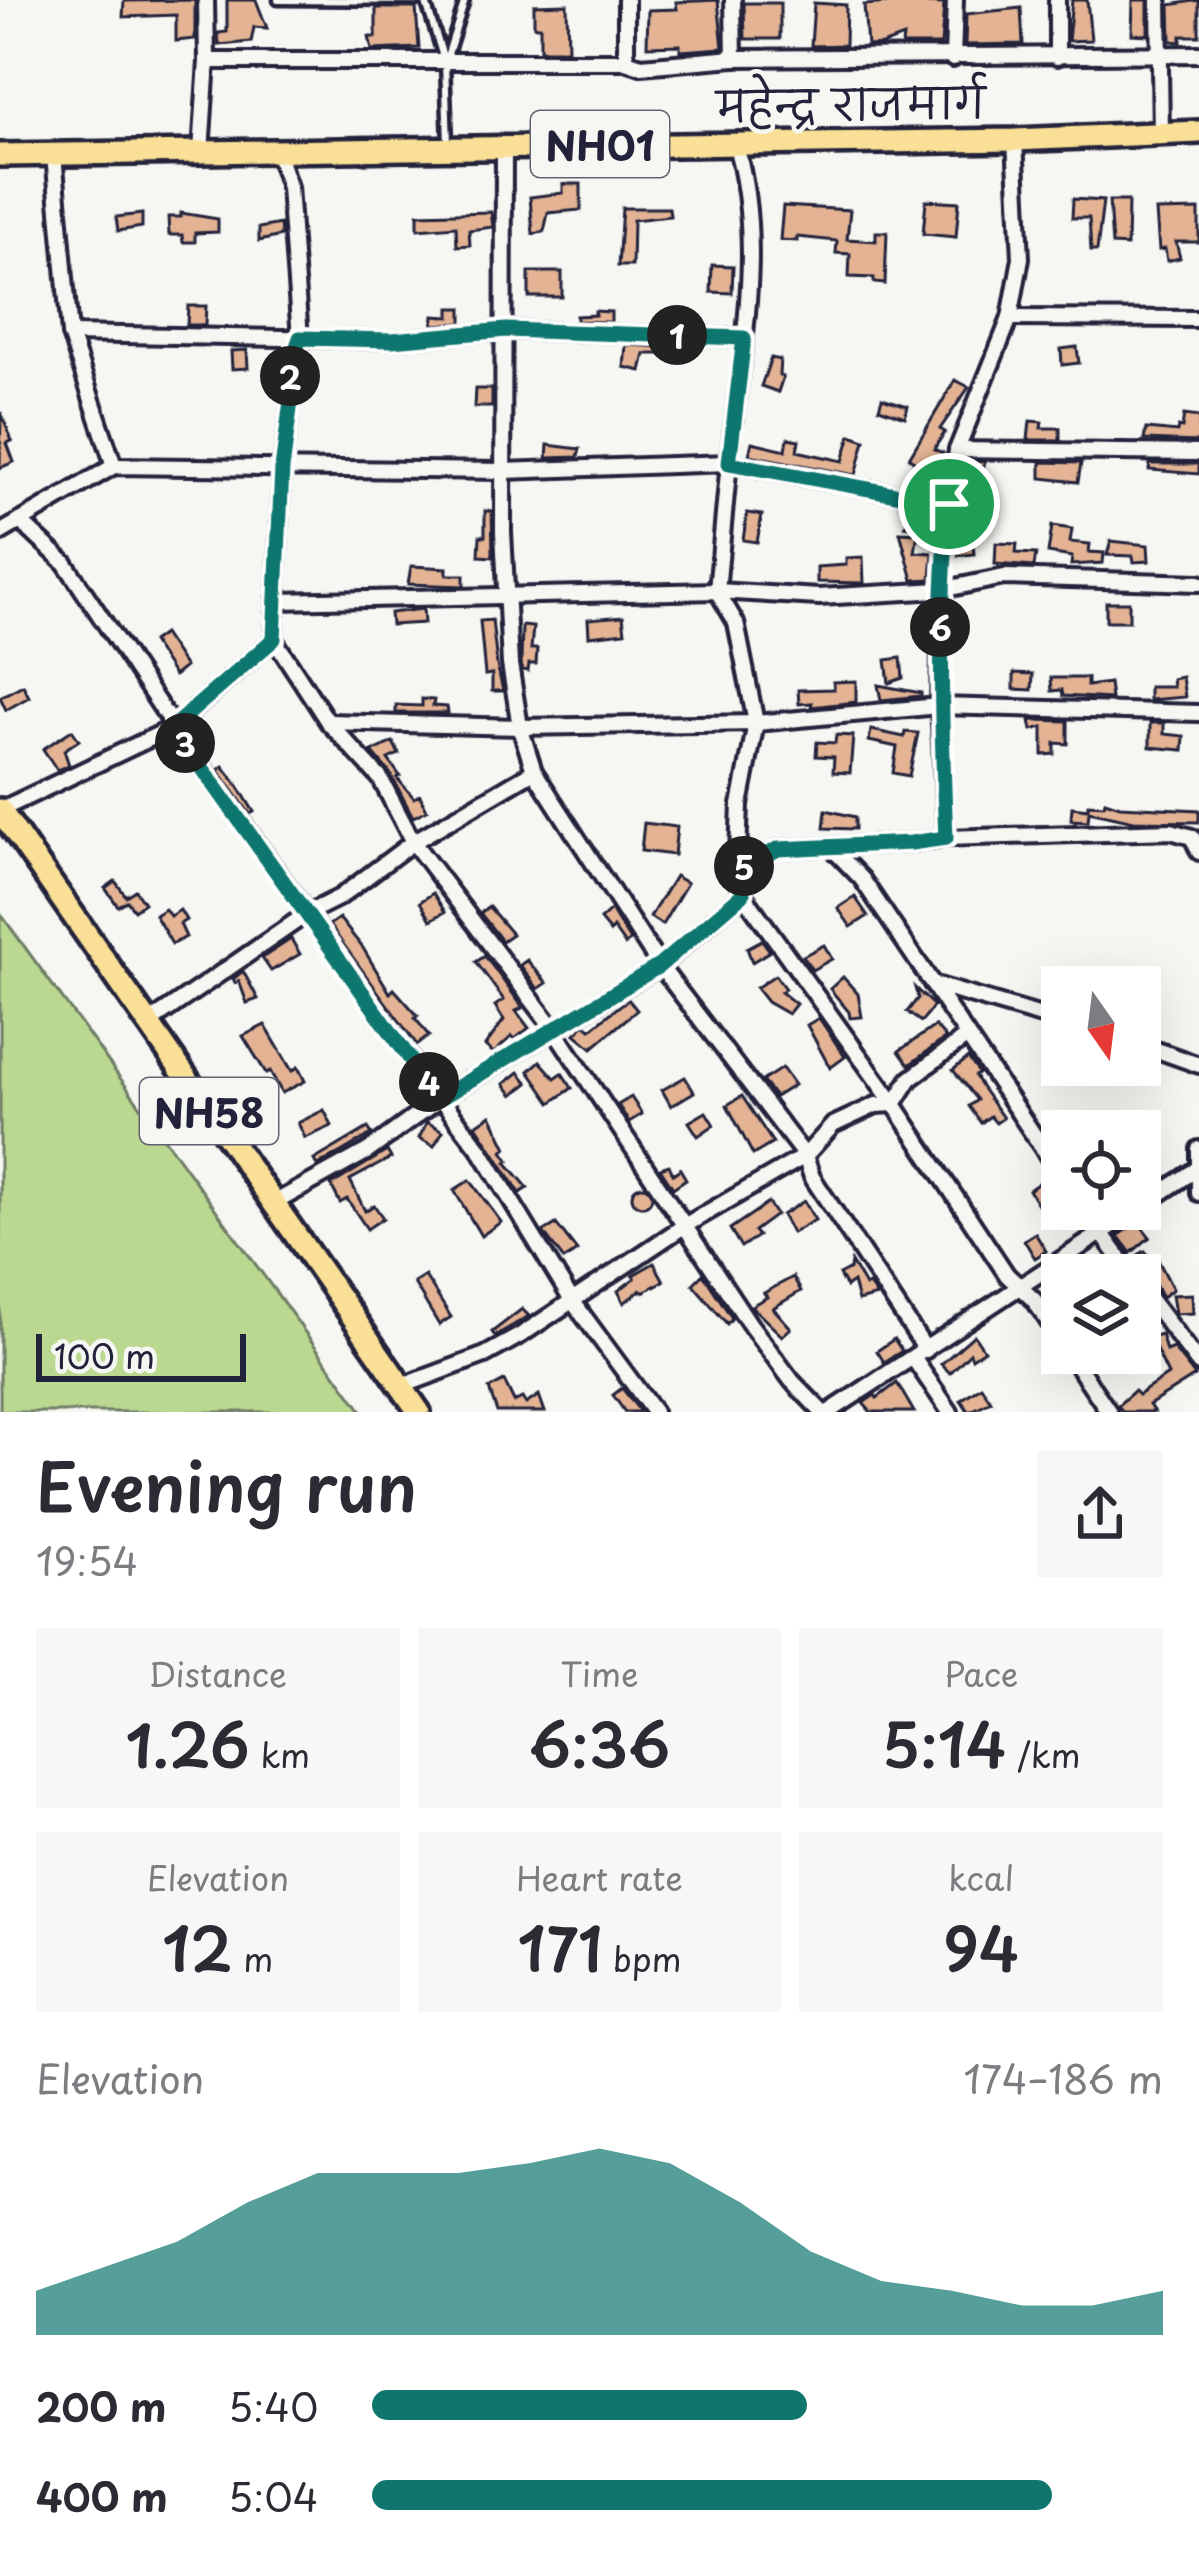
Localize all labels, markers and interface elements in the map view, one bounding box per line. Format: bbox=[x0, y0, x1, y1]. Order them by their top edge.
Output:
street label: महेन्द्र राजमार्ग bbox=[714, 69, 988, 137]
road number: NH01 bbox=[531, 111, 669, 177]
pin: 1 bbox=[647, 305, 707, 365]
text: 1 bbox=[669, 310, 685, 360]
pin: 2 bbox=[260, 346, 320, 406]
text: 2 bbox=[278, 351, 302, 401]
pin bbox=[898, 453, 1000, 555]
icon: arrive bbox=[916, 471, 982, 537]
pin: 6 bbox=[910, 597, 970, 657]
text: 6 bbox=[928, 602, 952, 652]
pin: 3 bbox=[155, 713, 215, 773]
text: 3 bbox=[174, 718, 196, 768]
pin: 5 bbox=[714, 836, 774, 896]
text: 5 bbox=[733, 841, 755, 891]
north arrow bbox=[1041, 966, 1161, 1086]
map controls bbox=[1041, 966, 1161, 1374]
pin: 4 bbox=[399, 1052, 459, 1112]
text: 4 bbox=[418, 1057, 440, 1107]
road number: NH58 bbox=[140, 1078, 278, 1144]
button: locate bbox=[1041, 1110, 1161, 1230]
button: layers bbox=[1041, 1254, 1161, 1374]
scale bar bbox=[36, 1328, 246, 1381]
text: 100 m bbox=[54, 1330, 155, 1380]
text: Evening run bbox=[36, 1435, 417, 1534]
button: share bbox=[1037, 1451, 1163, 1577]
text: 19:54 bbox=[36, 1530, 138, 1589]
text: Distance bbox=[149, 1648, 287, 1698]
text: Time bbox=[561, 1648, 638, 1698]
text: Pace bbox=[944, 1648, 1018, 1698]
text: 1.26 bbox=[126, 1698, 250, 1788]
text: 6:36 bbox=[529, 1698, 670, 1788]
text: 5:14 bbox=[882, 1698, 1007, 1788]
text: km bbox=[250, 1729, 310, 1779]
text: /km bbox=[1007, 1729, 1080, 1779]
text: Elevation bbox=[147, 1852, 289, 1902]
text: Heart rate bbox=[516, 1852, 683, 1902]
text: kcal bbox=[948, 1852, 1014, 1902]
text: 12 bbox=[162, 1902, 233, 1992]
text: 171 bbox=[517, 1902, 602, 1992]
text: 94 bbox=[943, 1902, 1019, 1992]
text: m bbox=[233, 1933, 273, 1983]
text: bpm bbox=[602, 1933, 682, 1983]
text: Elevation bbox=[36, 2048, 204, 2107]
text: 174–186 m bbox=[963, 2048, 1163, 2107]
text: 200 m bbox=[36, 2376, 166, 2435]
text: 5:40 bbox=[228, 2376, 318, 2435]
text: 400 m bbox=[36, 2466, 168, 2525]
text: 5:04 bbox=[228, 2466, 318, 2525]

